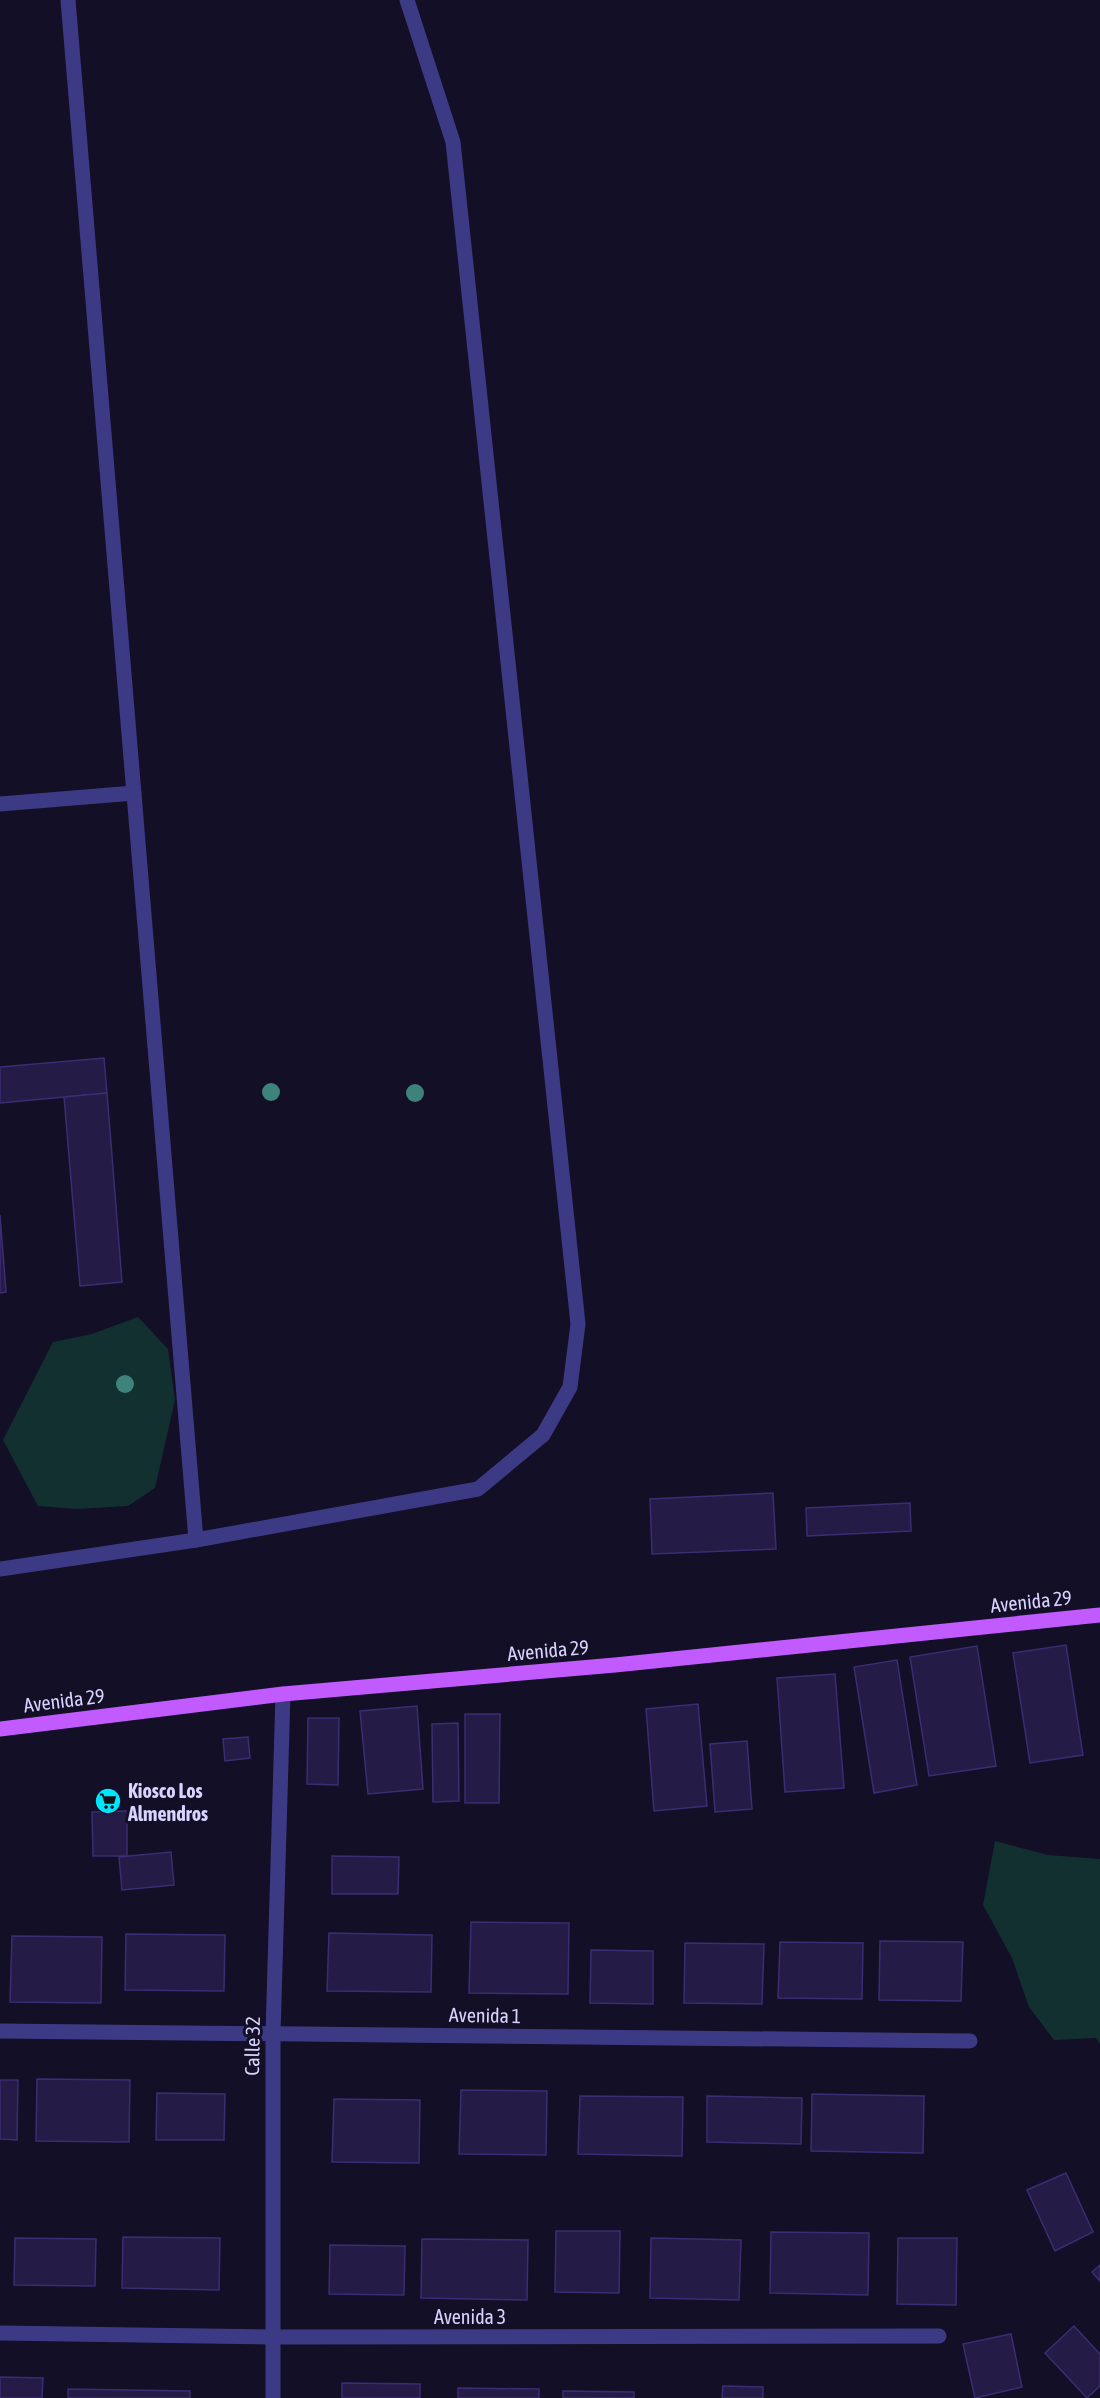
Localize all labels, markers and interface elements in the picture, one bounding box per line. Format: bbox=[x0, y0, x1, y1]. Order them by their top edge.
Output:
street label: Avenida 29 bbox=[989, 1585, 1073, 1617]
street label: Avenida 29 bbox=[506, 1635, 590, 1665]
street label: Avenida 29 bbox=[22, 1684, 106, 1716]
place label: Kiosco Los Almendros bbox=[127, 1779, 208, 1825]
supermarket icon: Kiosco Los Almendros bbox=[93, 1786, 123, 1816]
street label: Avenida 1 bbox=[449, 2003, 521, 2027]
street label: Calle 32 bbox=[240, 2016, 264, 2076]
street label: Avenida 3 bbox=[434, 2305, 506, 2328]

